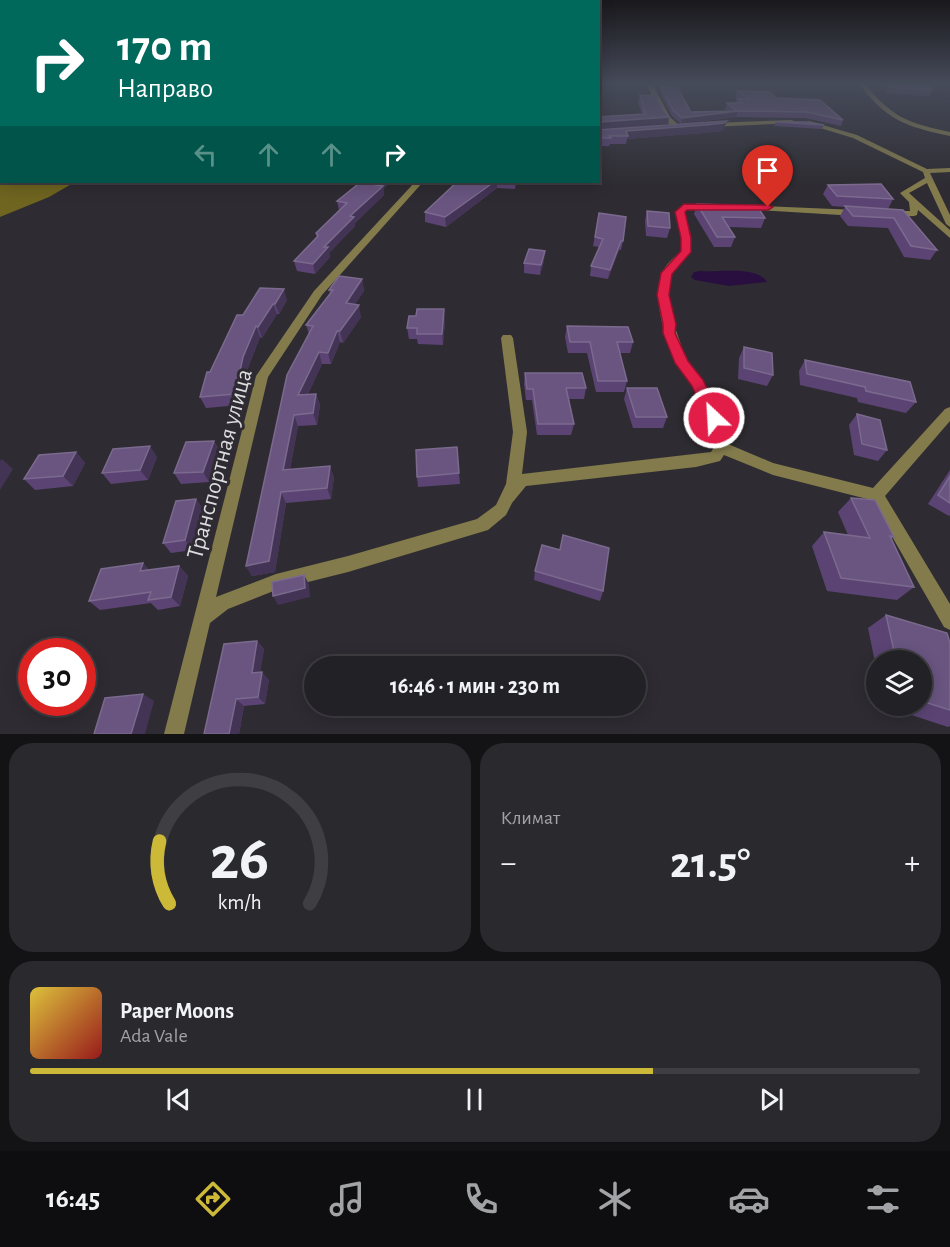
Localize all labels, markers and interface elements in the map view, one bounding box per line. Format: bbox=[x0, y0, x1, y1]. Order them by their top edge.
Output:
icon: right bbox=[18, 24, 96, 102]
text: 170 m bbox=[117, 26, 212, 68]
text: Направо bbox=[117, 75, 213, 102]
icon: left bbox=[189, 138, 222, 171]
icon: ahead bbox=[252, 138, 285, 171]
icon: ahead bbox=[315, 138, 348, 171]
icon: right bbox=[378, 138, 411, 171]
pin bbox=[742, 145, 793, 207]
icon: arrive bbox=[751, 154, 784, 187]
street label: Транспортная улица bbox=[183, 366, 257, 562]
position arrow bbox=[682, 386, 746, 450]
speed limit sign: 30 bbox=[18, 638, 96, 716]
map controls bbox=[866, 650, 932, 716]
button: layers bbox=[866, 650, 932, 716]
text: 16:46 · 1 мин · 230 m bbox=[390, 675, 560, 697]
text: Климат bbox=[501, 808, 560, 828]
text: 26 bbox=[210, 828, 270, 890]
text: 21.5° bbox=[670, 841, 750, 886]
text: − bbox=[501, 847, 516, 880]
text: + bbox=[904, 847, 920, 880]
text: km/h bbox=[218, 893, 262, 914]
text: Paper Moons bbox=[120, 1000, 234, 1022]
text: Ada Vale bbox=[120, 1026, 188, 1046]
icon: previous bbox=[162, 1083, 195, 1116]
icon: pause bbox=[458, 1083, 491, 1116]
icon: next bbox=[755, 1083, 788, 1116]
icon: directions bbox=[192, 1178, 234, 1220]
icon: music bbox=[326, 1178, 368, 1220]
icon: phone bbox=[460, 1178, 502, 1220]
icon: climate bbox=[594, 1178, 636, 1220]
icon: car bbox=[728, 1178, 770, 1220]
icon: filters bbox=[862, 1178, 904, 1220]
text: 16:45 bbox=[46, 1185, 100, 1212]

